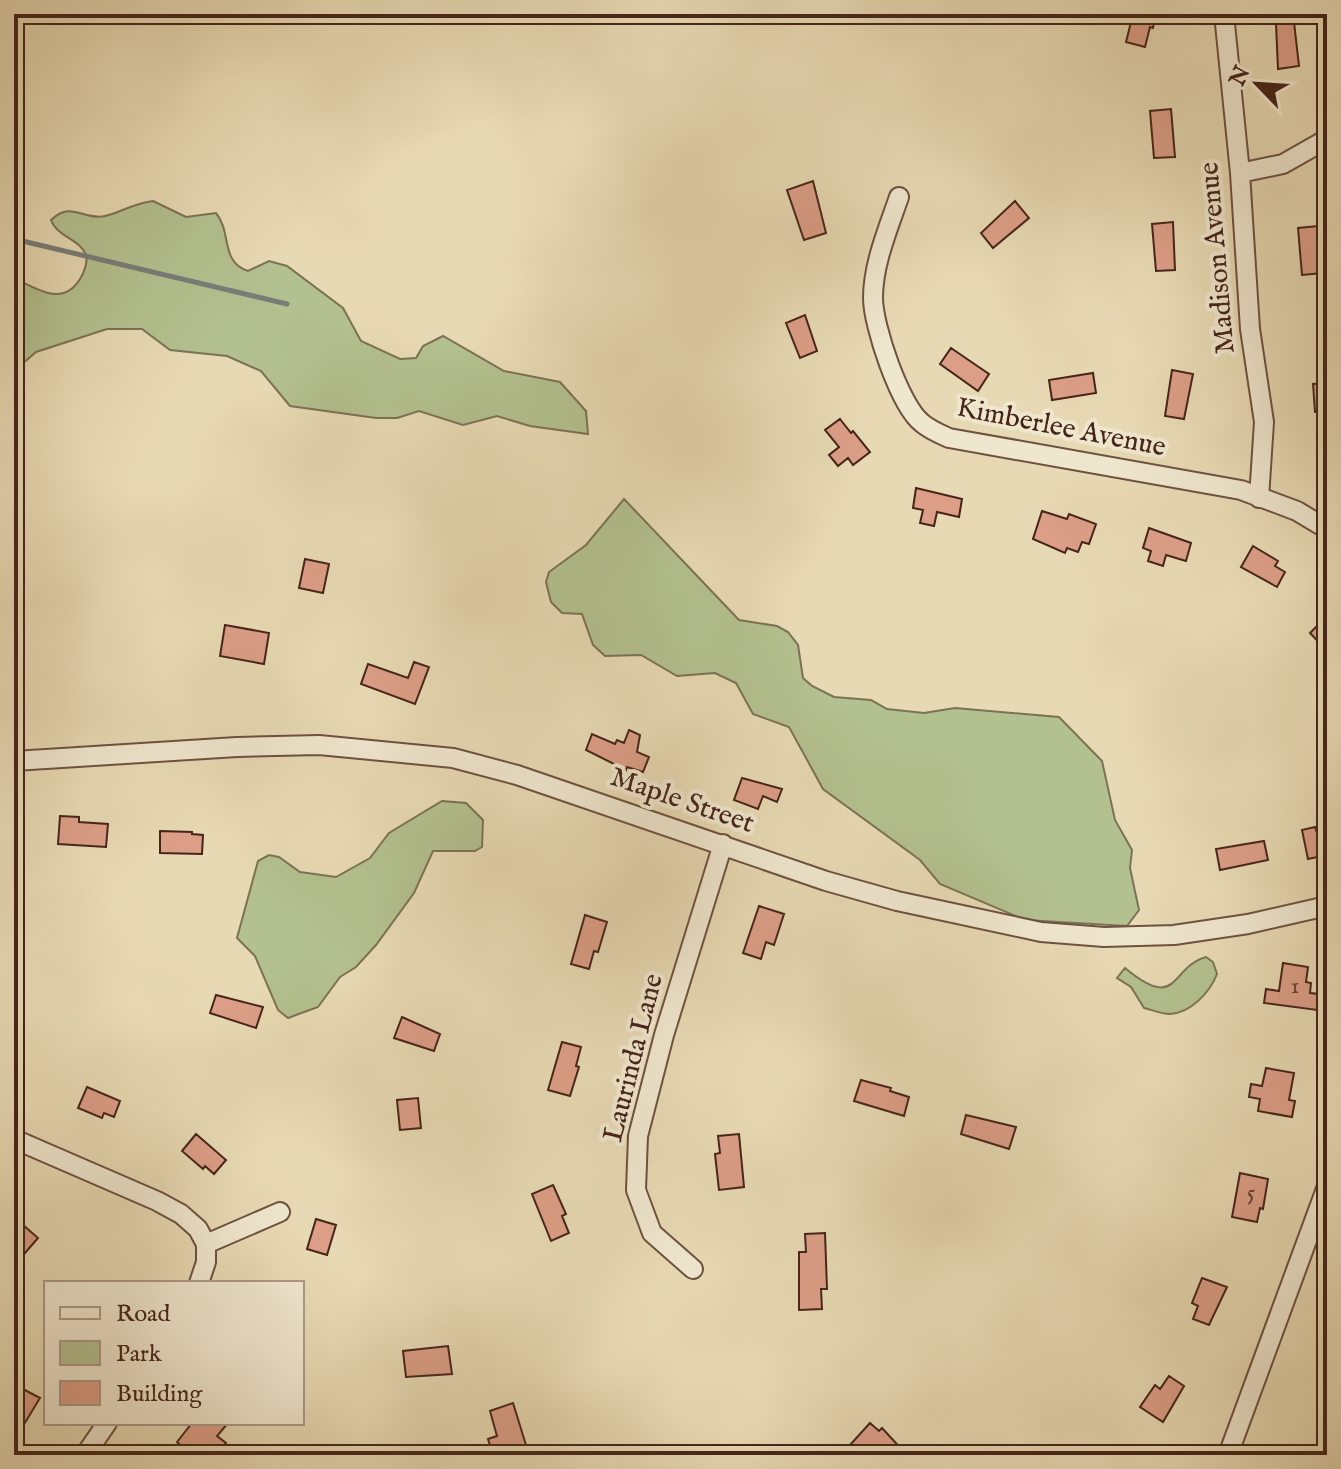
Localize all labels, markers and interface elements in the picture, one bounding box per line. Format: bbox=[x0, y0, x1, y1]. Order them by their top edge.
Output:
north arrow bbox=[1217, 44, 1297, 124]
text: N bbox=[1224, 62, 1257, 92]
street label: Madison Avenue bbox=[1192, 161, 1244, 355]
street label: Kimberlee Avenue bbox=[953, 391, 1169, 465]
street label: Maple Street bbox=[606, 760, 759, 842]
street label: Laurinda Lane bbox=[596, 970, 672, 1146]
house number: 1 bbox=[1291, 971, 1299, 1002]
house number: 5 bbox=[1247, 1178, 1256, 1209]
legend bbox=[44, 1281, 304, 1425]
text: Road bbox=[116, 1299, 170, 1330]
text: Park bbox=[116, 1339, 162, 1370]
text: Building bbox=[116, 1379, 203, 1410]

